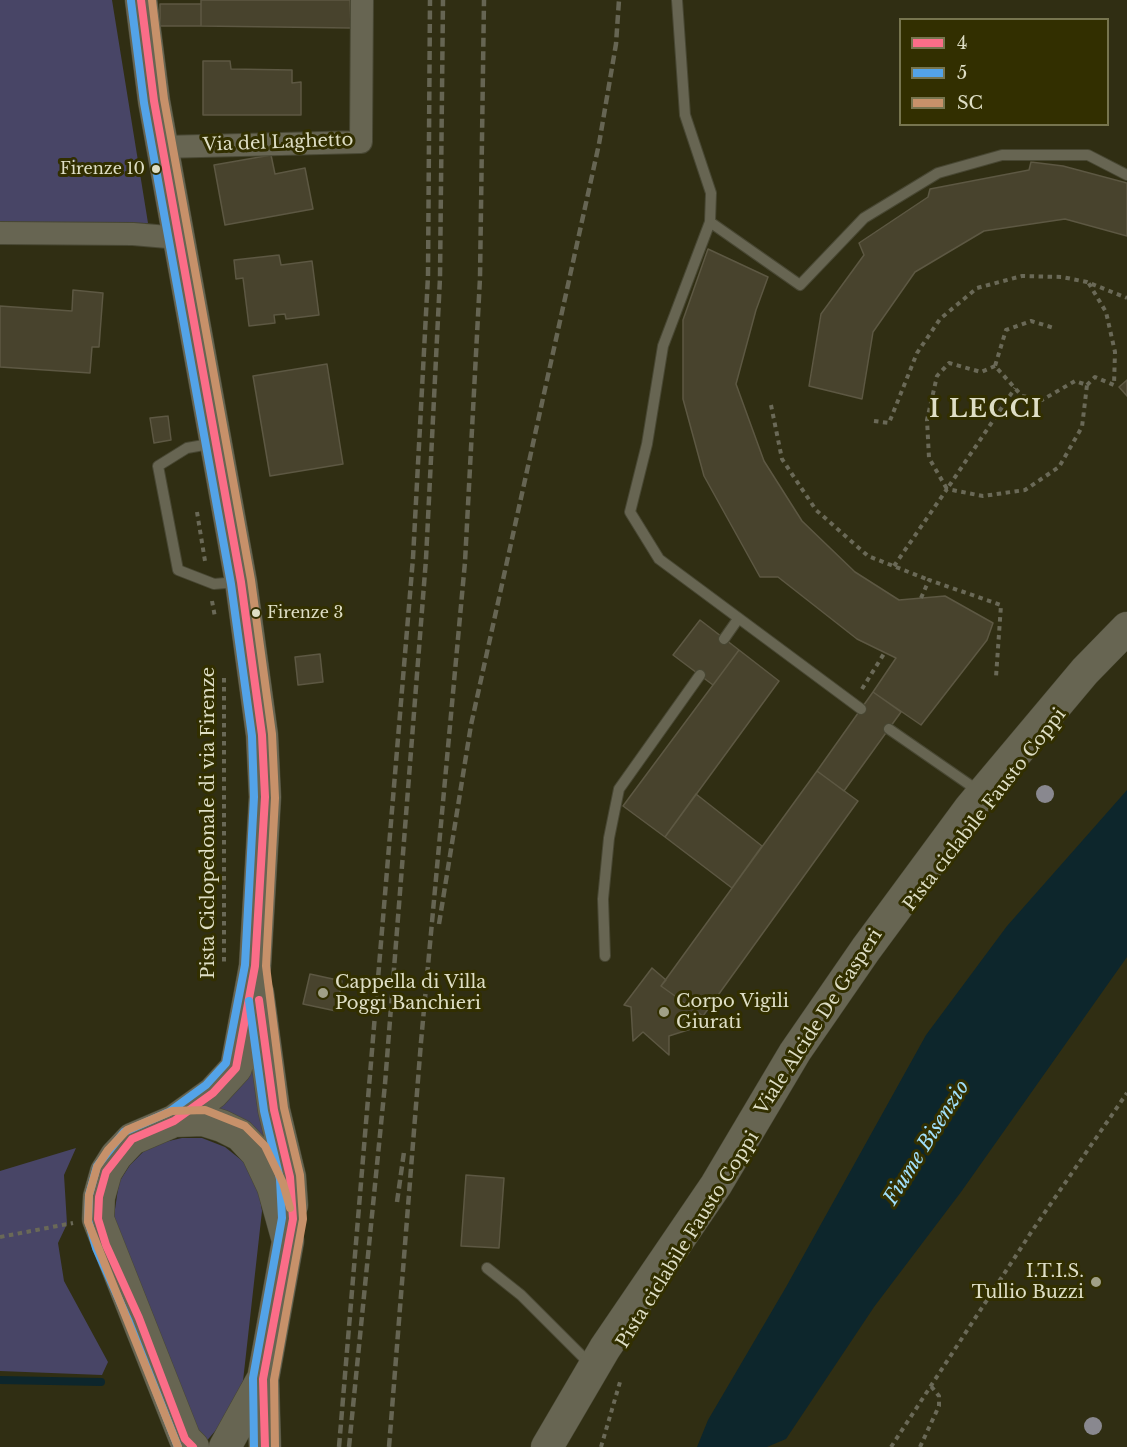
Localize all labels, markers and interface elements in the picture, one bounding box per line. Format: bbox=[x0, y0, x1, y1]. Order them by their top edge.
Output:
legend bbox=[899, 18, 1109, 126]
text: 4 bbox=[957, 32, 968, 54]
text: 5 bbox=[957, 62, 967, 84]
text: SC bbox=[957, 92, 983, 114]
street label: Via del Laghetto bbox=[202, 130, 354, 156]
place label: Firenze 10 bbox=[60, 159, 145, 179]
marker: Firenze 10 bbox=[150, 163, 162, 175]
district label: I LECCI bbox=[929, 396, 1043, 424]
place label: Firenze 3 bbox=[267, 603, 343, 623]
marker: Firenze 3 bbox=[250, 607, 262, 619]
street label: Pista Ciclopedonale di via Firenze bbox=[198, 667, 220, 979]
street label: Pista ciclabile Fausto Coppi bbox=[899, 704, 1071, 916]
street label: Viale Alcide De Gasperi bbox=[751, 925, 887, 1119]
place label: Cappella di Villa Poggi Banchieri bbox=[335, 972, 486, 1014]
marker: Cappella di Villa Poggi Banchieri bbox=[316, 986, 330, 1000]
place label: Corpo Vigili Giurati bbox=[676, 991, 789, 1034]
marker: Corpo Vigili Giurati bbox=[657, 1005, 671, 1019]
water label: Fiume Bisenzio bbox=[879, 1076, 975, 1210]
street label: Pista ciclabile Fausto Coppi bbox=[612, 1128, 764, 1352]
place label: I.T.I.S. Tullio Buzzi bbox=[972, 1261, 1084, 1304]
marker: I.T.I.S. Tullio Buzzi bbox=[1089, 1275, 1103, 1289]

